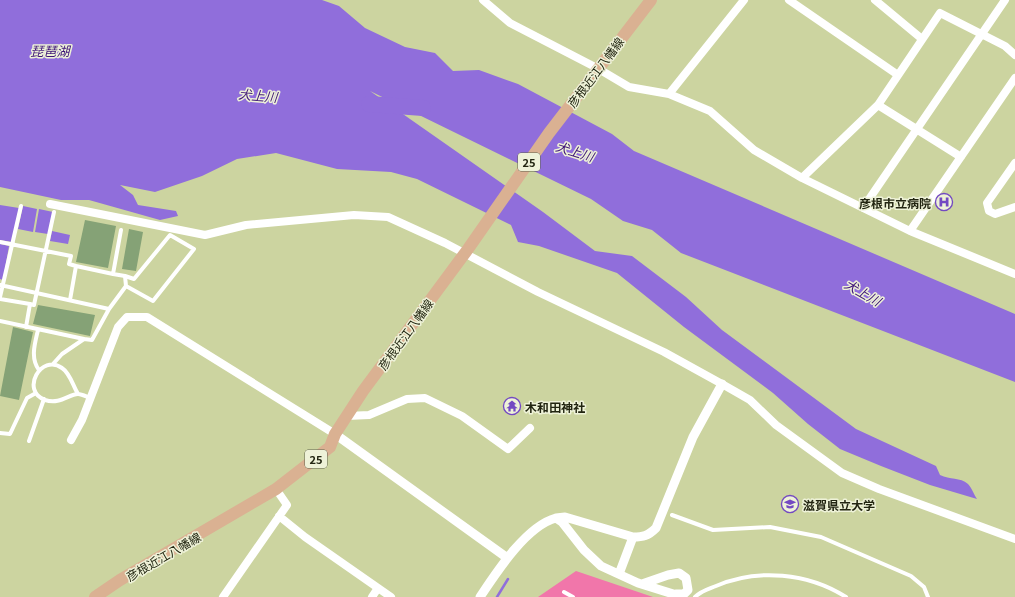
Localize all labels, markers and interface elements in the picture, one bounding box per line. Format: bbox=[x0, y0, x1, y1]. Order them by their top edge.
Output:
street label: 彦根近江八幡線 bbox=[563, 33, 627, 111]
water label: 琵琶湖 bbox=[30, 41, 71, 60]
water label: 犬上川 bbox=[238, 84, 280, 106]
water label: 犬上川 bbox=[554, 136, 598, 166]
road number: 25 bbox=[518, 153, 540, 171]
hospital icon: 彦根市立病院 bbox=[934, 192, 954, 212]
place label: 彦根市立病院 bbox=[859, 194, 931, 211]
water label: 犬上川 bbox=[841, 274, 886, 311]
street label: 彦根近江八幡線 bbox=[373, 295, 437, 373]
temple icon: 木和田神社 bbox=[502, 396, 522, 416]
place label: 木和田神社 bbox=[525, 398, 585, 415]
road number: 25 bbox=[305, 450, 327, 468]
school or university icon: 滋賀県立大学 bbox=[780, 494, 800, 514]
place label: 滋賀県立大学 bbox=[803, 496, 875, 513]
street label: 彦根近江八幡線 bbox=[122, 528, 204, 584]

